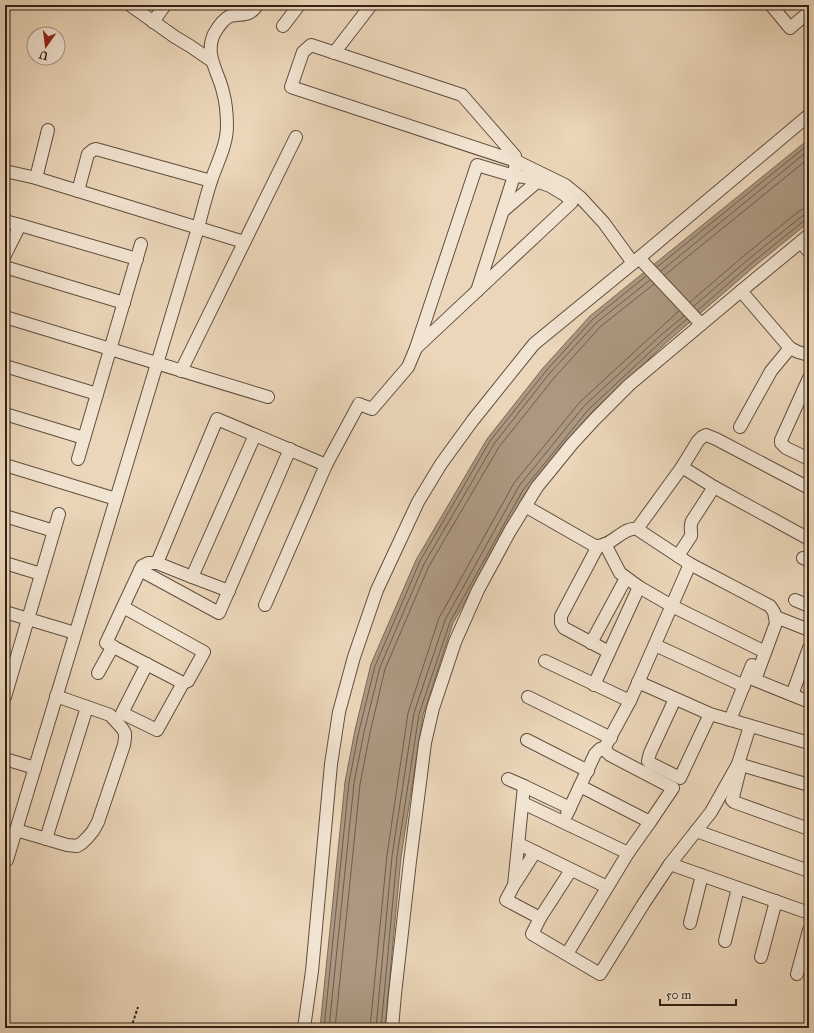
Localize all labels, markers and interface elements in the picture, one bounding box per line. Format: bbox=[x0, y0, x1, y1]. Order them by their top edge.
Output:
north arrow bbox=[26, 26, 66, 66]
text: U bbox=[38, 48, 49, 63]
scale bar bbox=[660, 981, 736, 1007]
text: 50 m bbox=[666, 988, 691, 1002]

